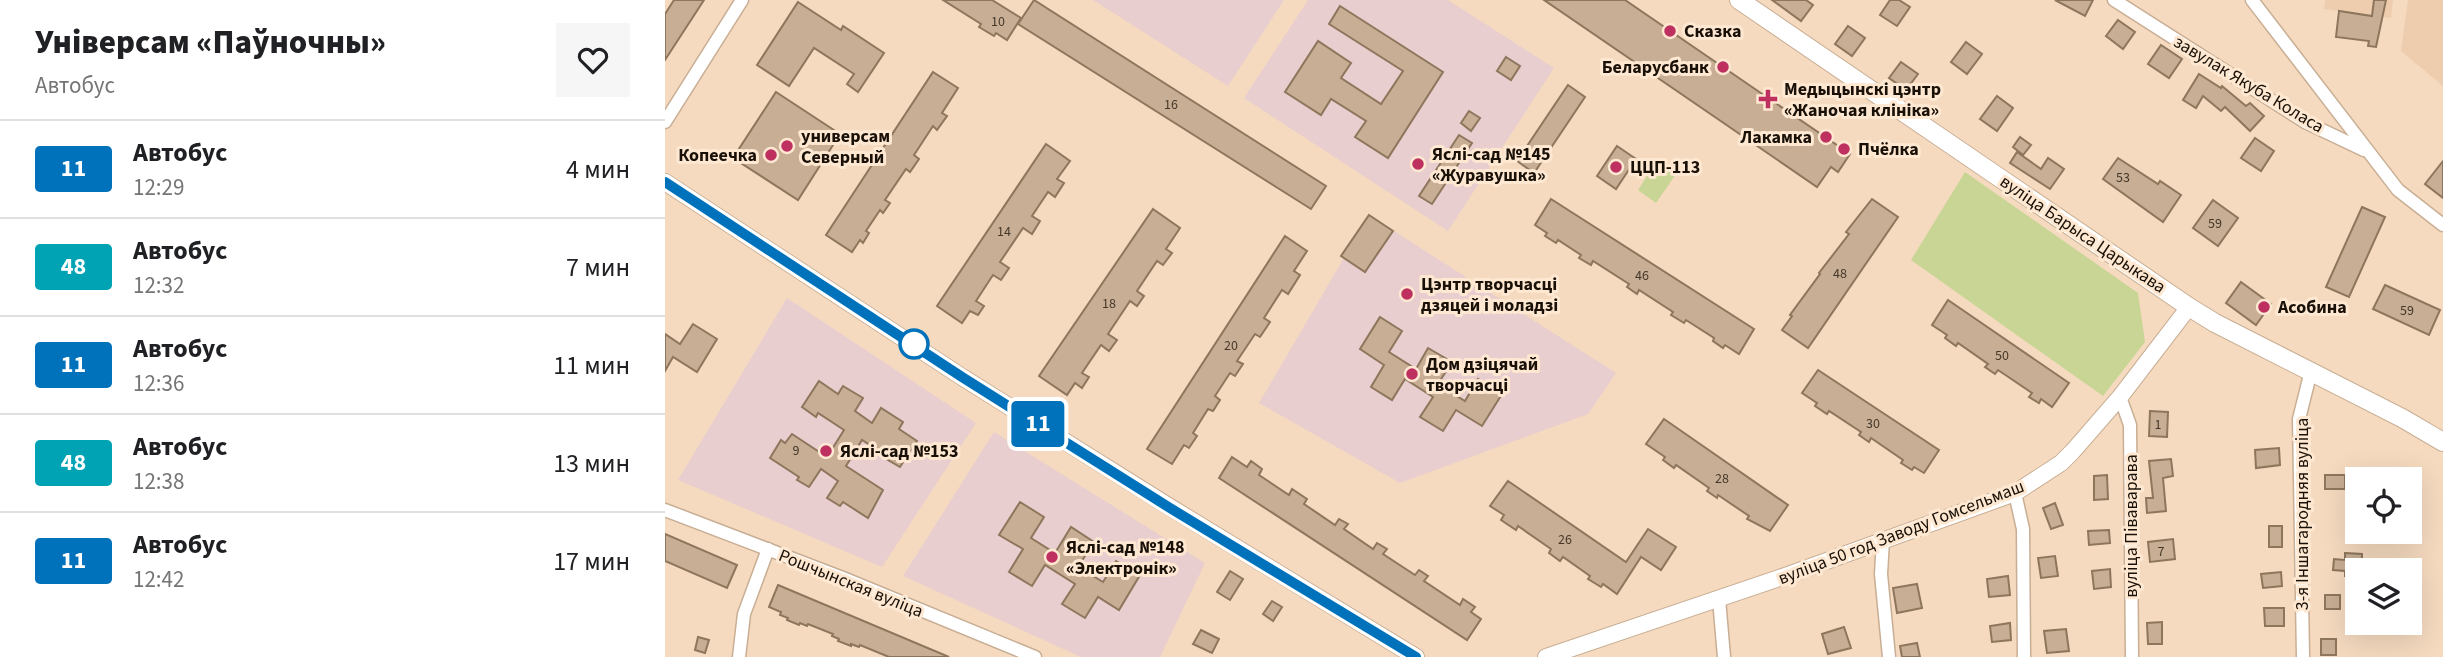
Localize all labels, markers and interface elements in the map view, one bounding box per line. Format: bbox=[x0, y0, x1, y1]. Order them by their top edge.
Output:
house number: 10 bbox=[991, 12, 1005, 32]
text: Універсам «Паўночны» bbox=[35, 19, 386, 66]
place label: Сказка bbox=[1684, 19, 1741, 44]
button: heart bbox=[556, 23, 630, 97]
marker: Сказка bbox=[1662, 23, 1678, 39]
street label: завулак Якуба Коласа bbox=[2169, 30, 2329, 139]
place label: Беларусбанк bbox=[1602, 55, 1709, 80]
marker: Беларусбанк bbox=[1715, 59, 1731, 75]
text: Автобус bbox=[35, 69, 115, 102]
place label: Медыцынскі цэнтр «Жаночая клініка» bbox=[1784, 77, 1941, 123]
marker: Медыцынскі цэнтр «Жаночая клініка» bbox=[1758, 89, 1778, 109]
house number: 16 bbox=[1164, 95, 1178, 115]
place label: универсам Северный bbox=[801, 124, 890, 170]
place label: Лакамка bbox=[1739, 125, 1812, 150]
marker: Лакамка bbox=[1818, 129, 1834, 145]
text: Автобус bbox=[133, 134, 227, 171]
place label: Пчёлка bbox=[1858, 137, 1919, 162]
marker: универсам Северный bbox=[779, 138, 795, 154]
marker: Пчёлка bbox=[1836, 141, 1852, 157]
place label: Яслі-сад №145 «Журавушка» bbox=[1432, 142, 1551, 188]
place label: Копеечка bbox=[678, 143, 757, 168]
marker: Копеечка bbox=[763, 147, 779, 163]
text: 11 bbox=[61, 151, 86, 186]
text: 4 мин bbox=[566, 151, 630, 188]
place label: ЦЦП-113 bbox=[1630, 155, 1700, 180]
marker: Яслі-сад №145 «Журавушка» bbox=[1410, 156, 1426, 172]
marker: ЦЦП-113 bbox=[1608, 159, 1624, 175]
house number: 53 bbox=[2116, 168, 2130, 188]
street label: вуліца Барыса Царыкава bbox=[1995, 169, 2171, 299]
text: 12:29 bbox=[133, 171, 184, 204]
house number: 59 bbox=[2208, 214, 2222, 234]
house number: 14 bbox=[997, 222, 1011, 242]
text: Автобус bbox=[133, 232, 227, 269]
text: 48 bbox=[61, 249, 86, 284]
text: 7 мин bbox=[566, 249, 630, 286]
house number: 48 bbox=[1833, 264, 1847, 284]
house number: 46 bbox=[1635, 266, 1649, 286]
text: 12:32 bbox=[133, 269, 184, 302]
place label: Цэнтр творчасці дзяцей і моладзі bbox=[1421, 272, 1558, 318]
marker: Цэнтр творчасці дзяцей і моладзі bbox=[1399, 286, 1415, 302]
house number: 18 bbox=[1102, 294, 1116, 314]
place label: Асобина bbox=[2277, 295, 2347, 320]
marker: Асобина bbox=[2256, 299, 2272, 315]
house number: 59 bbox=[2400, 301, 2414, 321]
unlabelled marker bbox=[899, 329, 929, 359]
text: Автобус bbox=[133, 330, 227, 367]
house number: 20 bbox=[1224, 336, 1238, 356]
house number: 50 bbox=[1995, 346, 2009, 366]
text: 11 bbox=[61, 347, 86, 382]
text: 11 мин bbox=[553, 347, 630, 384]
place label: Дом дзіцячай творчасці bbox=[1426, 352, 1538, 398]
marker: Дом дзіцячай творчасці bbox=[1404, 366, 1420, 382]
text: 12:36 bbox=[133, 367, 184, 400]
line badge: 11 bbox=[1007, 401, 1069, 447]
text: 11 bbox=[1025, 406, 1051, 441]
house number: 30 bbox=[1866, 414, 1880, 434]
house number: 1 bbox=[2155, 415, 2162, 435]
street label: 3-я Іншагародняя вуліца bbox=[2290, 418, 2315, 610]
text: Автобус bbox=[133, 428, 227, 465]
place label: Яслі-сад №153 bbox=[840, 439, 959, 464]
house number: 9 bbox=[793, 441, 800, 461]
marker: Яслі-сад №153 bbox=[818, 443, 834, 459]
text: 48 bbox=[61, 445, 86, 480]
text: 13 мин bbox=[553, 445, 630, 482]
street label: вуліца Піваварава bbox=[2119, 454, 2144, 598]
text: 12:38 bbox=[133, 465, 184, 498]
map controls bbox=[2345, 467, 2422, 635]
button: locate bbox=[2345, 467, 2422, 544]
house number: 28 bbox=[1715, 469, 1729, 489]
street label: вуліца 50 год Заводу Гомсельмаш bbox=[1774, 474, 2028, 591]
text: Автобус bbox=[133, 526, 227, 563]
house number: 26 bbox=[1558, 530, 1572, 550]
place label: Яслі-сад №148 «Электронік» bbox=[1066, 535, 1185, 581]
house number: 7 bbox=[2158, 542, 2165, 562]
text: 11 bbox=[61, 543, 86, 578]
text: 17 мин bbox=[553, 543, 630, 580]
street label: Рошчынская вуліца bbox=[775, 543, 927, 624]
marker: Яслі-сад №148 «Электронік» bbox=[1044, 549, 1060, 565]
button: layers bbox=[2345, 558, 2422, 635]
text: 12:42 bbox=[133, 563, 184, 596]

